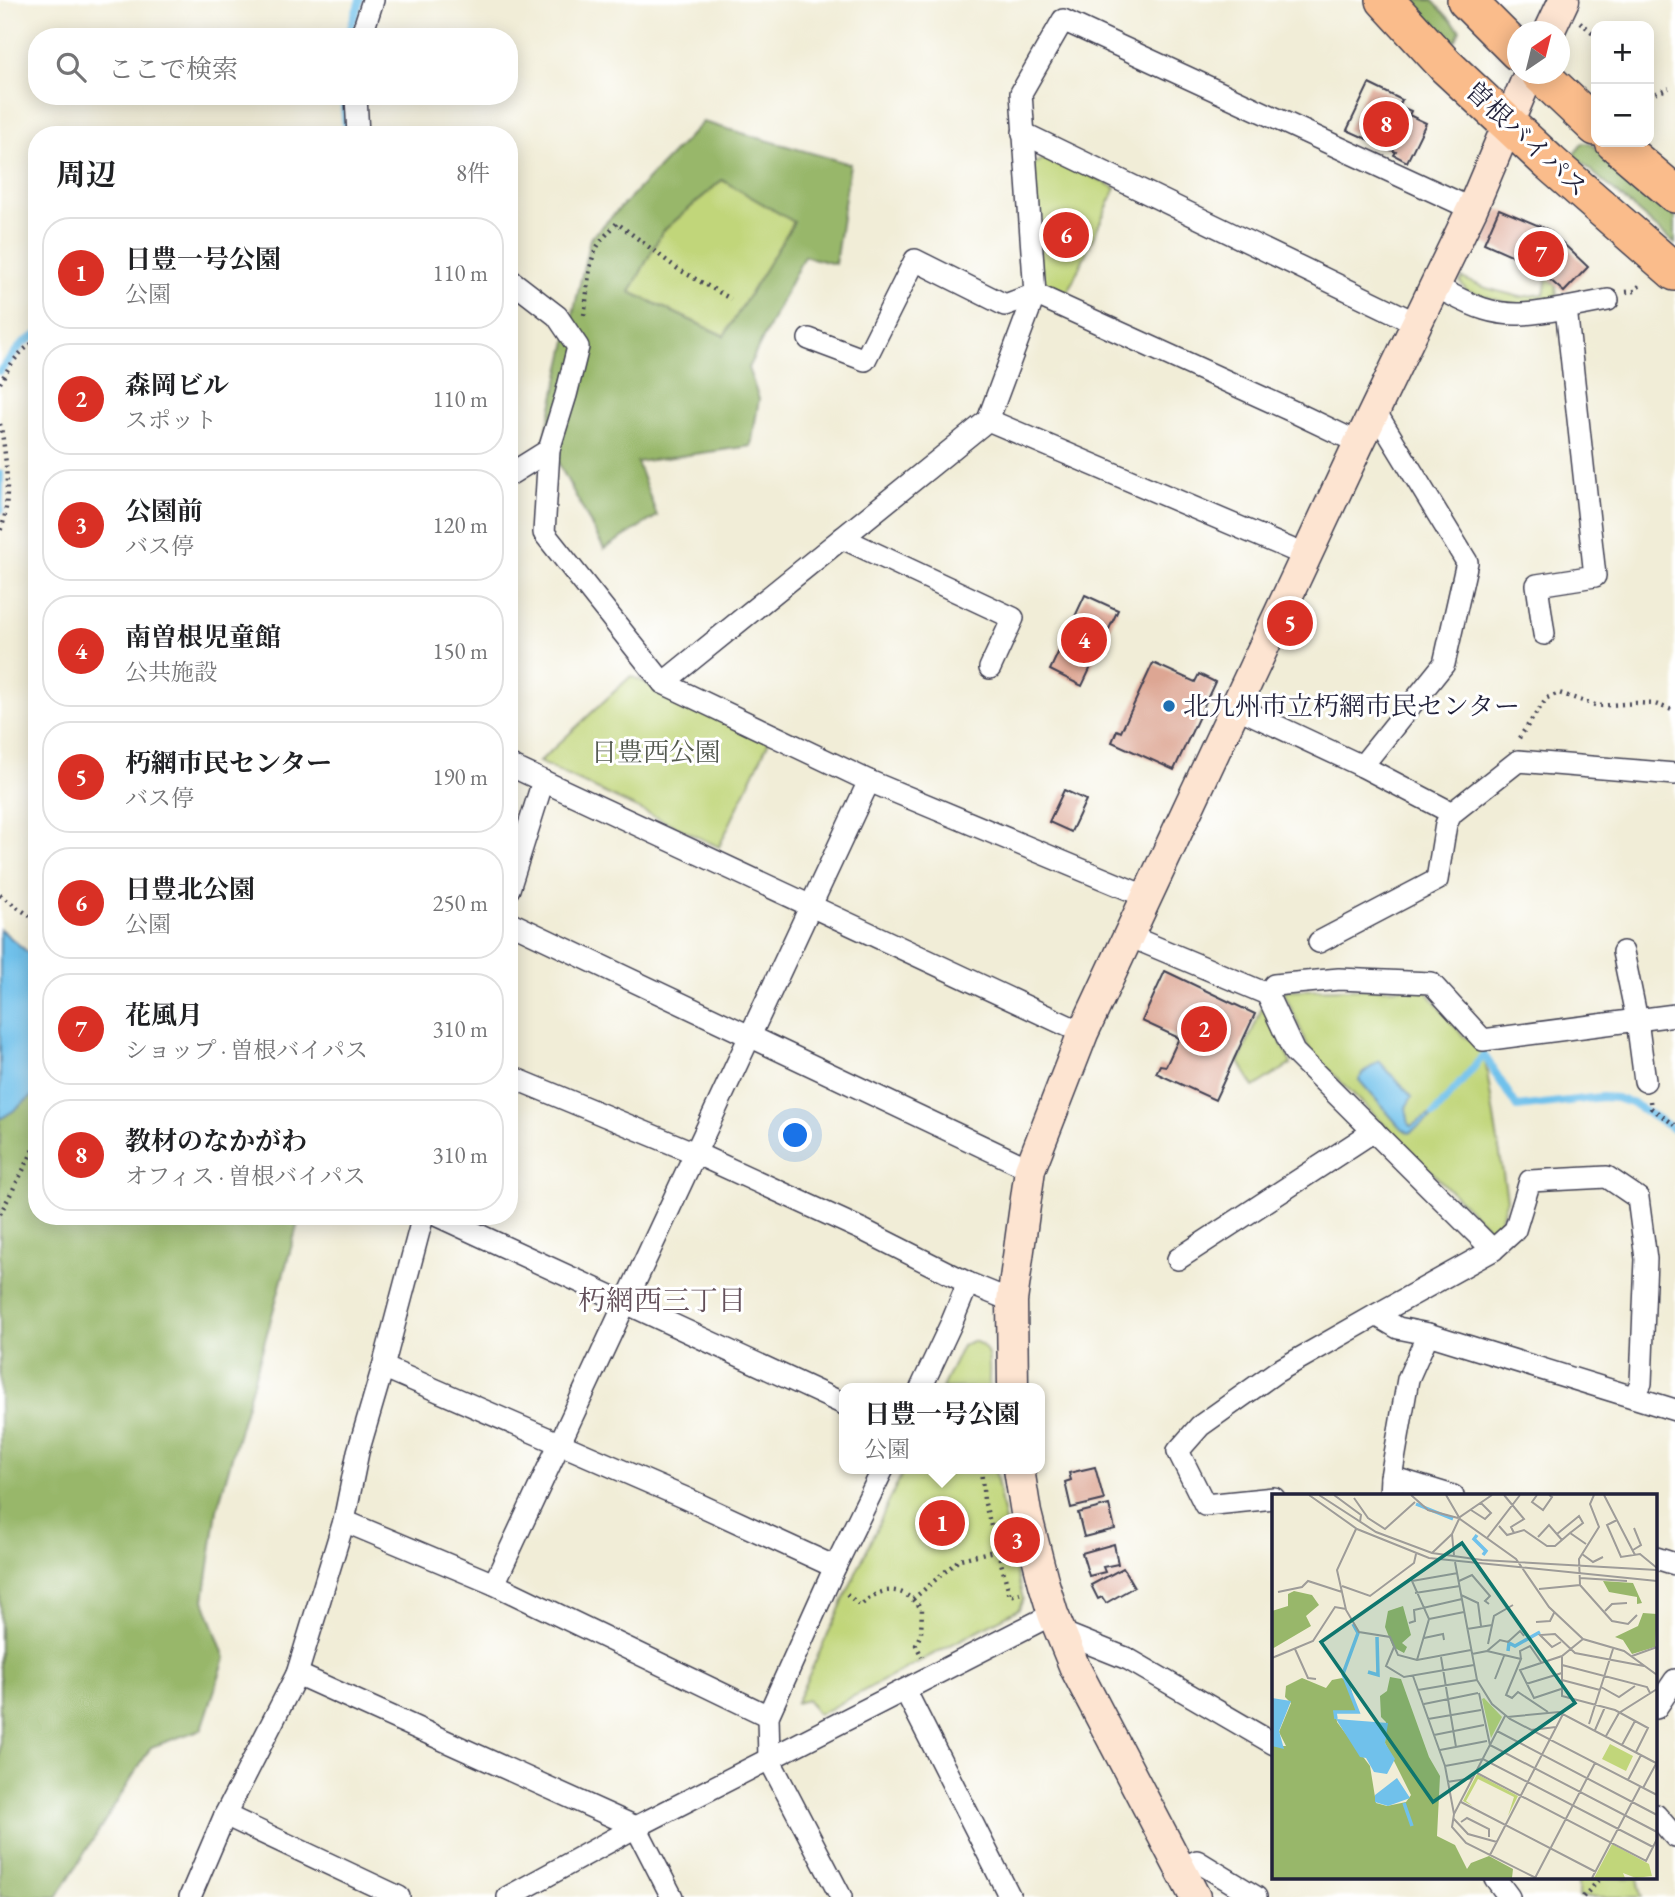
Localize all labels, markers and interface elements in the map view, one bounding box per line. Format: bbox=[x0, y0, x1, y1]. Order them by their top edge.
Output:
north arrow bbox=[1507, 21, 1570, 84]
map controls bbox=[1591, 21, 1654, 147]
button: + bbox=[1591, 21, 1654, 84]
search box bbox=[28, 28, 518, 105]
icon: search bbox=[52, 48, 90, 86]
text: ここで検索 bbox=[108, 52, 238, 86]
street label: 曽根バイパス bbox=[1459, 74, 1595, 204]
button: − bbox=[1591, 84, 1654, 147]
pin: 8 bbox=[1363, 98, 1409, 150]
text: 周辺 bbox=[56, 155, 116, 194]
text: 8件 bbox=[456, 158, 490, 188]
pin: 6 bbox=[1043, 209, 1089, 261]
pin: 7 bbox=[1518, 228, 1564, 280]
text: 日豊一号公園 bbox=[125, 242, 281, 276]
text: 1 bbox=[75, 258, 87, 288]
text: 110 m bbox=[432, 258, 488, 288]
text: 公園 bbox=[125, 279, 171, 309]
text: 森岡ビル bbox=[125, 368, 229, 402]
text: 2 bbox=[75, 384, 87, 414]
text: 110 m bbox=[432, 384, 488, 414]
text: スポット bbox=[125, 405, 217, 435]
text: 公園前 bbox=[125, 494, 203, 528]
text: 3 bbox=[75, 510, 87, 540]
text: 120 m bbox=[432, 510, 488, 540]
text: バス停 bbox=[125, 531, 194, 561]
pin: 5 bbox=[1267, 597, 1313, 649]
pin: 4 bbox=[1061, 614, 1107, 666]
text: 南曽根児童館 bbox=[125, 620, 281, 654]
text: 4 bbox=[75, 636, 87, 666]
text: 150 m bbox=[432, 636, 488, 666]
text: 公共施設 bbox=[125, 657, 217, 687]
place label: 北九州市立朽網市民センター bbox=[1183, 689, 1520, 723]
marker: 北九州市立朽網市民センター bbox=[1161, 698, 1177, 714]
park label: 日豊西公園 bbox=[591, 735, 721, 769]
text: 朽網市民センター bbox=[125, 746, 332, 780]
text: 5 bbox=[75, 762, 87, 792]
text: 190 m bbox=[432, 762, 488, 792]
text: バス停 bbox=[125, 783, 194, 813]
text: 日豊北公園 bbox=[125, 872, 255, 906]
text: 6 bbox=[75, 888, 87, 918]
text: 250 m bbox=[432, 888, 488, 918]
text: 公園 bbox=[125, 909, 171, 939]
text: 花風月 bbox=[125, 998, 203, 1032]
pin: 2 bbox=[1181, 1003, 1227, 1055]
text: 7 bbox=[75, 1014, 87, 1044]
text: 310 m bbox=[432, 1014, 488, 1044]
text: ショップ · 曽根バイパス bbox=[125, 1035, 368, 1065]
your location bbox=[778, 1118, 812, 1152]
text: 教材のなかがわ bbox=[125, 1124, 307, 1158]
text: 8 bbox=[75, 1140, 87, 1170]
text: 310 m bbox=[432, 1140, 488, 1170]
text: オフィス · 曽根バイパス bbox=[125, 1161, 366, 1191]
district label: 朽網西三丁目 bbox=[578, 1282, 746, 1318]
popup bbox=[839, 1383, 1045, 1474]
text: 日豊一号公園 bbox=[864, 1397, 1020, 1431]
text: 公園 bbox=[864, 1434, 910, 1464]
inset map bbox=[1272, 1494, 1658, 1880]
pin: 1 bbox=[919, 1497, 965, 1549]
pin: 3 bbox=[994, 1514, 1040, 1566]

